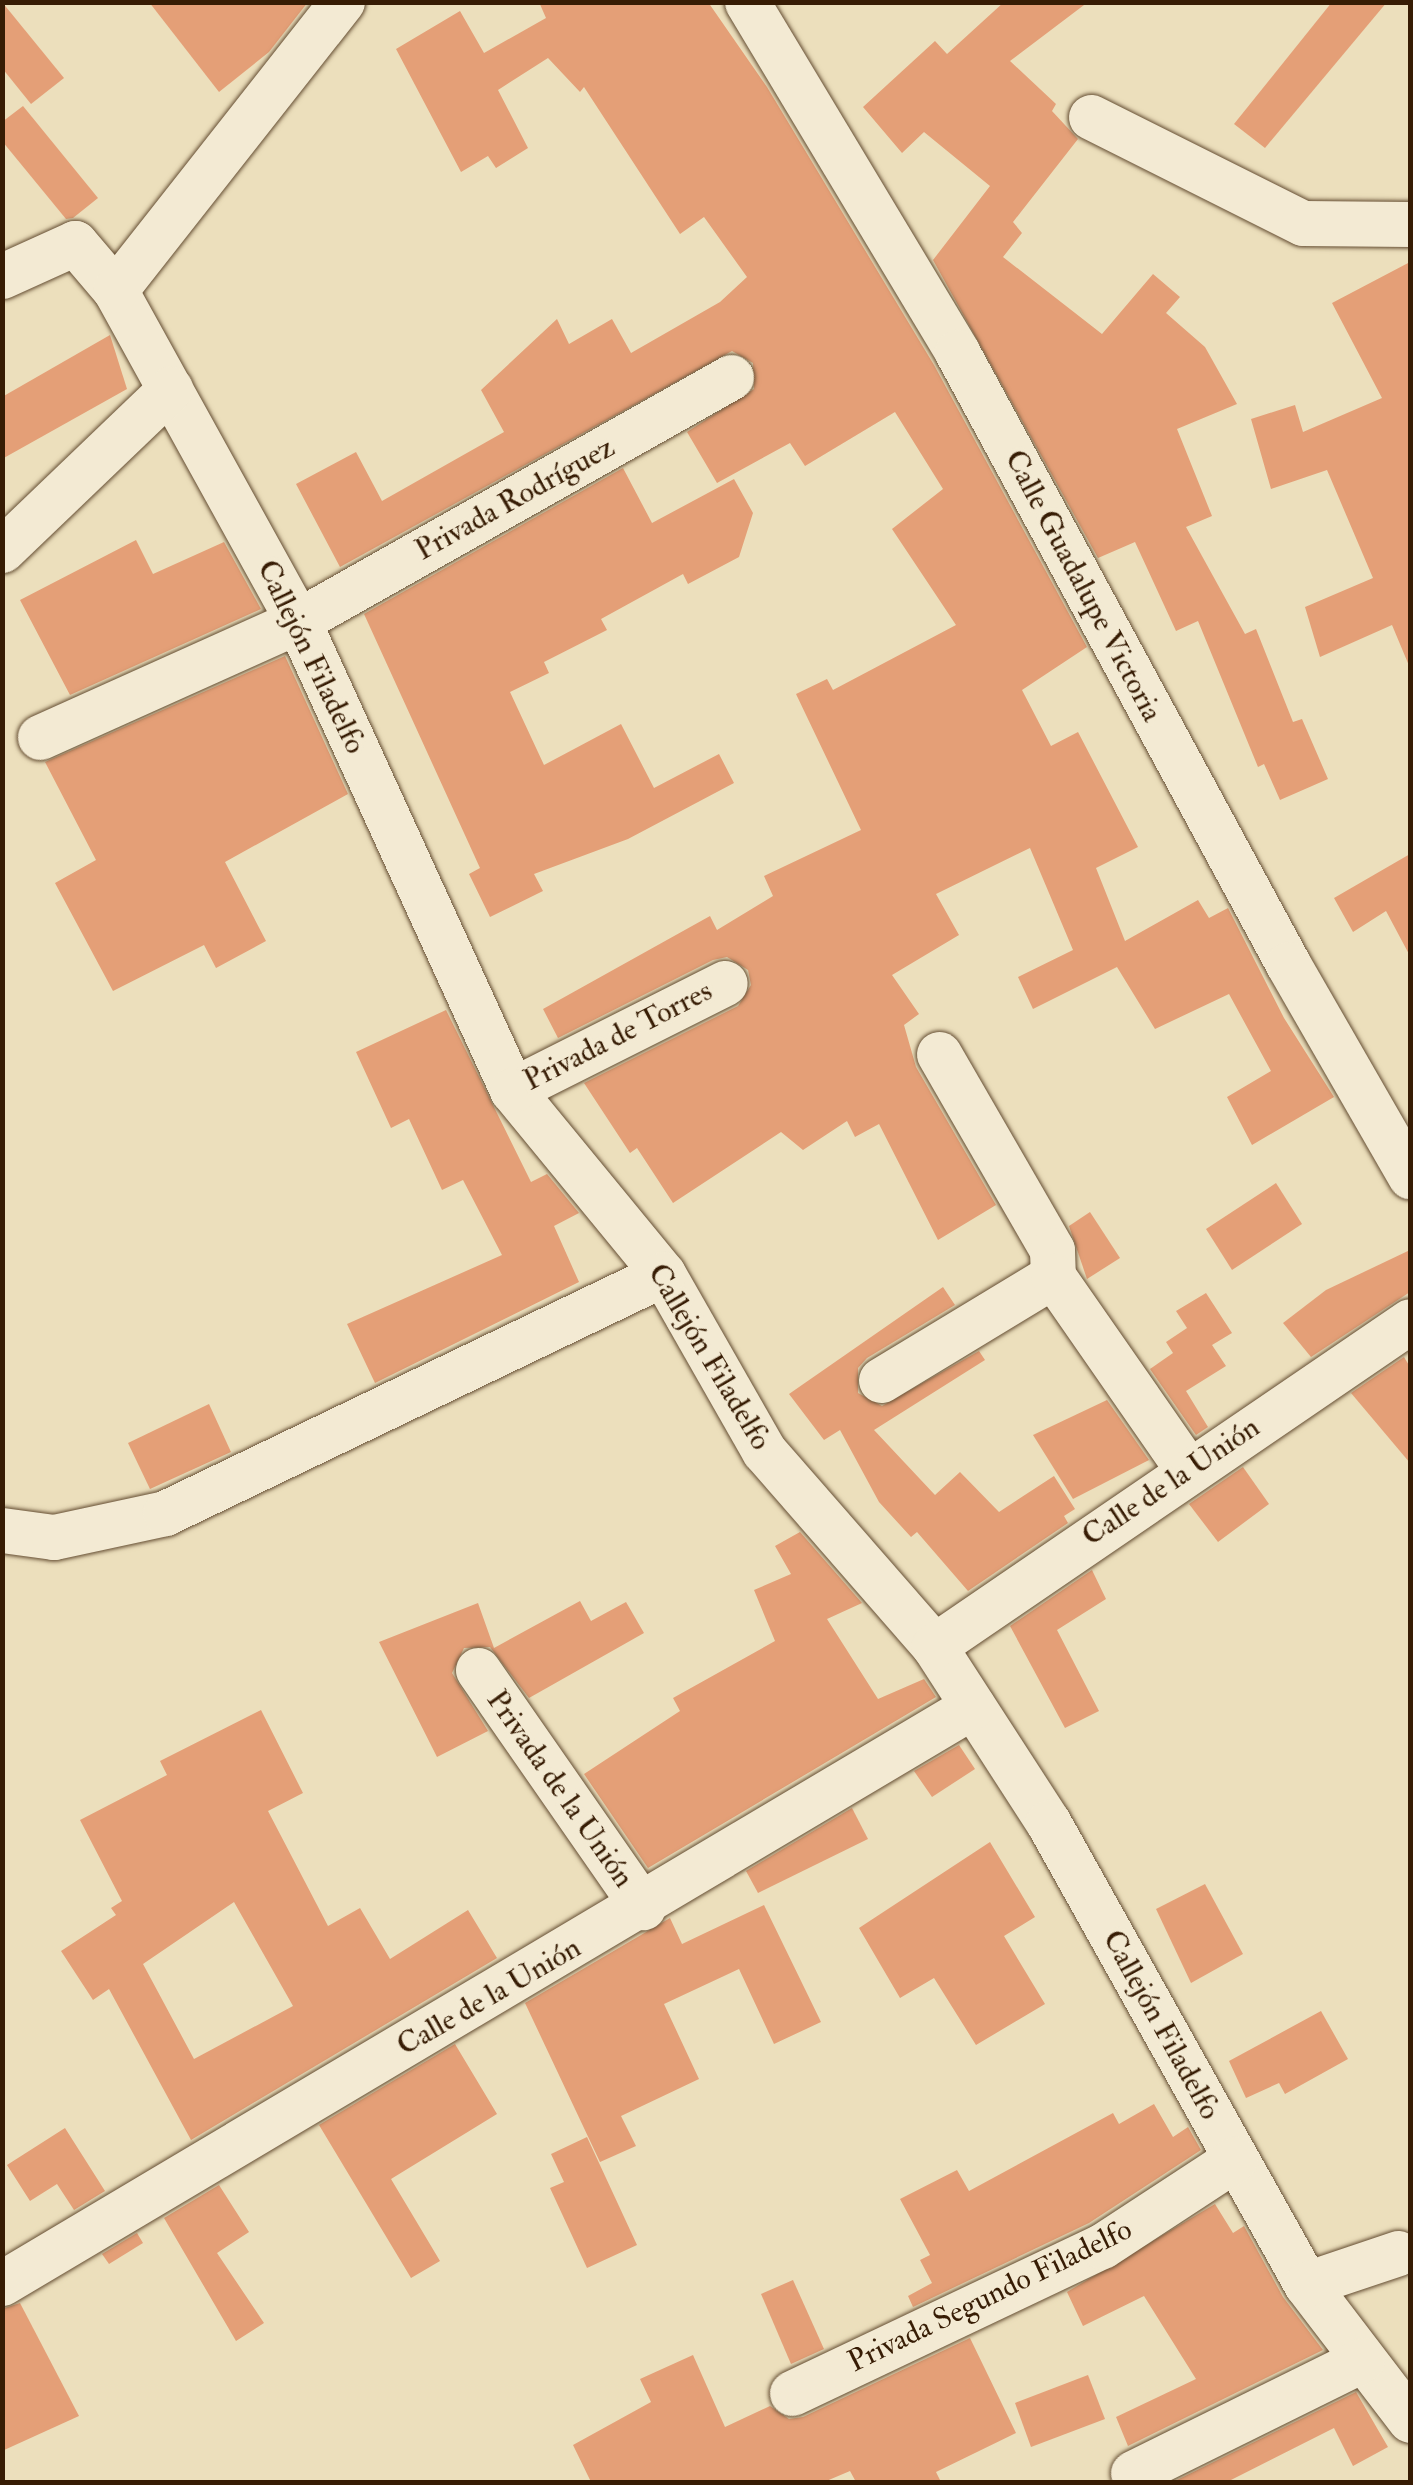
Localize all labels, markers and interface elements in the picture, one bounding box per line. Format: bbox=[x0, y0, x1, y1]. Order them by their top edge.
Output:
street label: Privada Rodríguez bbox=[409, 429, 621, 569]
street label: Calle Guadalupe Victoria bbox=[996, 444, 1170, 728]
street label: Callejón Filadelfo bbox=[249, 554, 373, 760]
street label: Privada de Torres bbox=[518, 973, 718, 1099]
street label: Callejón Filadelfo bbox=[639, 1257, 779, 1457]
street label: Calle de la Unión bbox=[1076, 1410, 1266, 1554]
street label: Privada de la Unión bbox=[479, 1683, 641, 1895]
street label: Callejón Filadelfo bbox=[1094, 1924, 1228, 2126]
street label: Calle de la Unión bbox=[391, 1930, 587, 2064]
street label: Privada Segundo Filadelfo bbox=[842, 2212, 1138, 2380]

